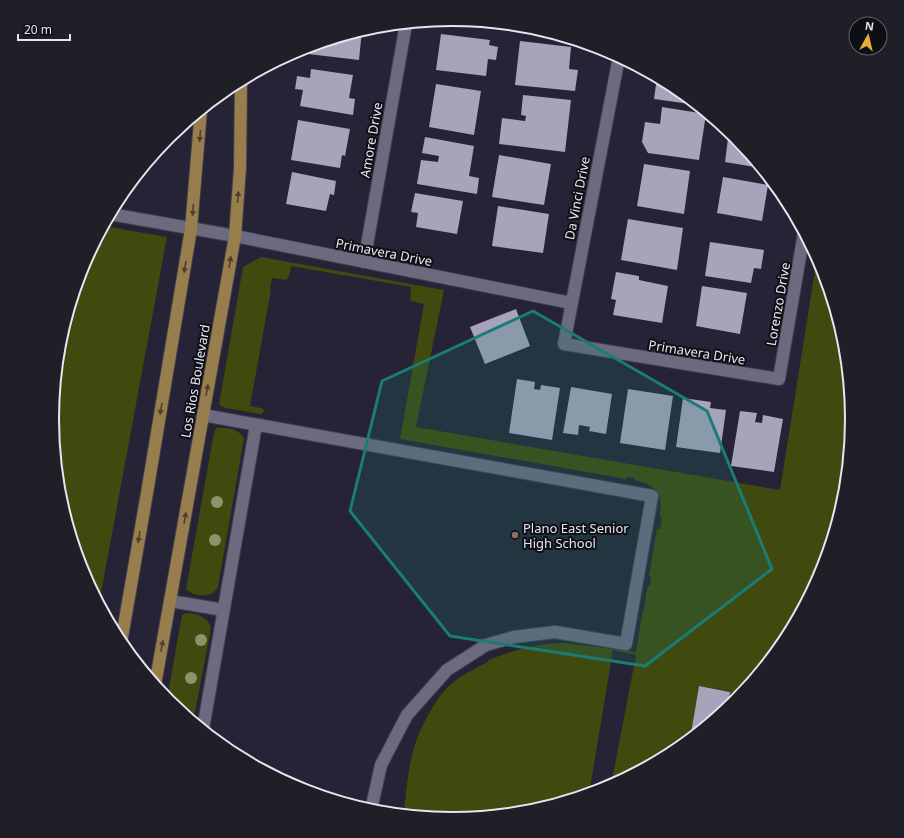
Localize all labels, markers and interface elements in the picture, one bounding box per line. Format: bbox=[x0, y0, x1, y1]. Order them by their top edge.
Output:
scale bar bbox=[18, 16, 70, 42]
north arrow bbox=[848, 16, 888, 56]
text: N bbox=[864, 18, 875, 34]
text: 20 m bbox=[24, 21, 52, 38]
street label: Amore Drive bbox=[356, 101, 386, 179]
one-way arrow bbox=[196, 130, 203, 142]
street label: Da Vinci Drive bbox=[560, 155, 594, 241]
one-way arrow bbox=[234, 191, 241, 203]
one-way arrow bbox=[189, 204, 196, 216]
street label: Primavera Drive bbox=[334, 234, 434, 270]
one-way arrow bbox=[227, 256, 233, 268]
one-way arrow bbox=[182, 261, 188, 273]
street label: Lorenzo Drive bbox=[762, 261, 794, 347]
street label: Los Rios Boulevard bbox=[176, 323, 214, 439]
street label: Primavera Drive bbox=[647, 335, 747, 369]
one-way arrow bbox=[204, 384, 210, 396]
one-way arrow bbox=[158, 403, 164, 415]
one-way arrow bbox=[182, 512, 188, 524]
place label: Plano East Senior High School bbox=[523, 519, 629, 552]
marker: Plano East Senior High School bbox=[510, 530, 520, 540]
one-way arrow bbox=[136, 531, 142, 543]
one-way arrow bbox=[159, 640, 165, 652]

